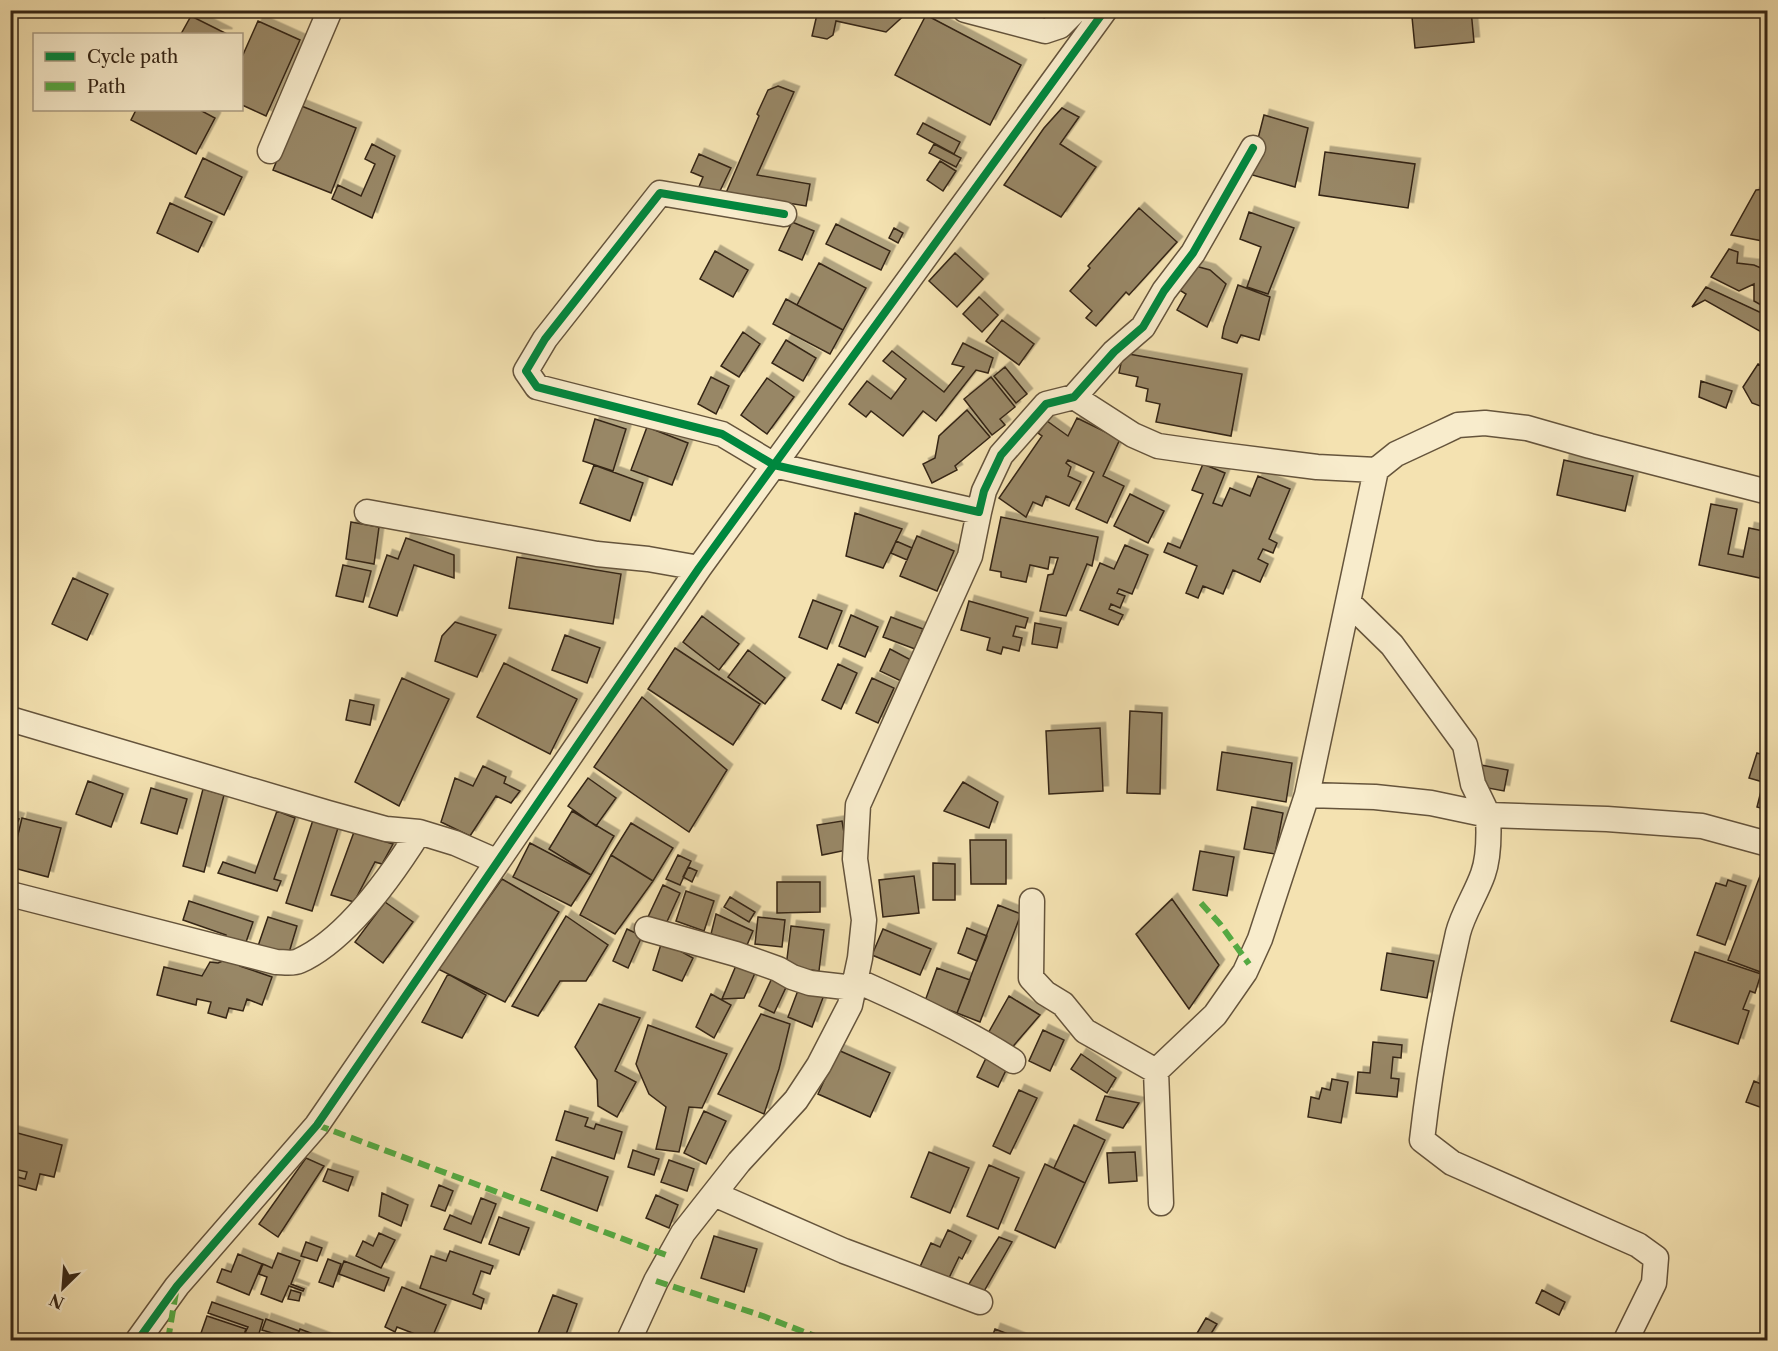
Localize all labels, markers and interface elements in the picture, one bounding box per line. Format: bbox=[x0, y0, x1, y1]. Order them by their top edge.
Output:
legend bbox=[33, 33, 243, 111]
text: Cycle path bbox=[87, 46, 178, 68]
text: Path bbox=[87, 76, 126, 98]
north arrow bbox=[33, 1258, 93, 1318]
text: N bbox=[46, 1290, 67, 1314]

